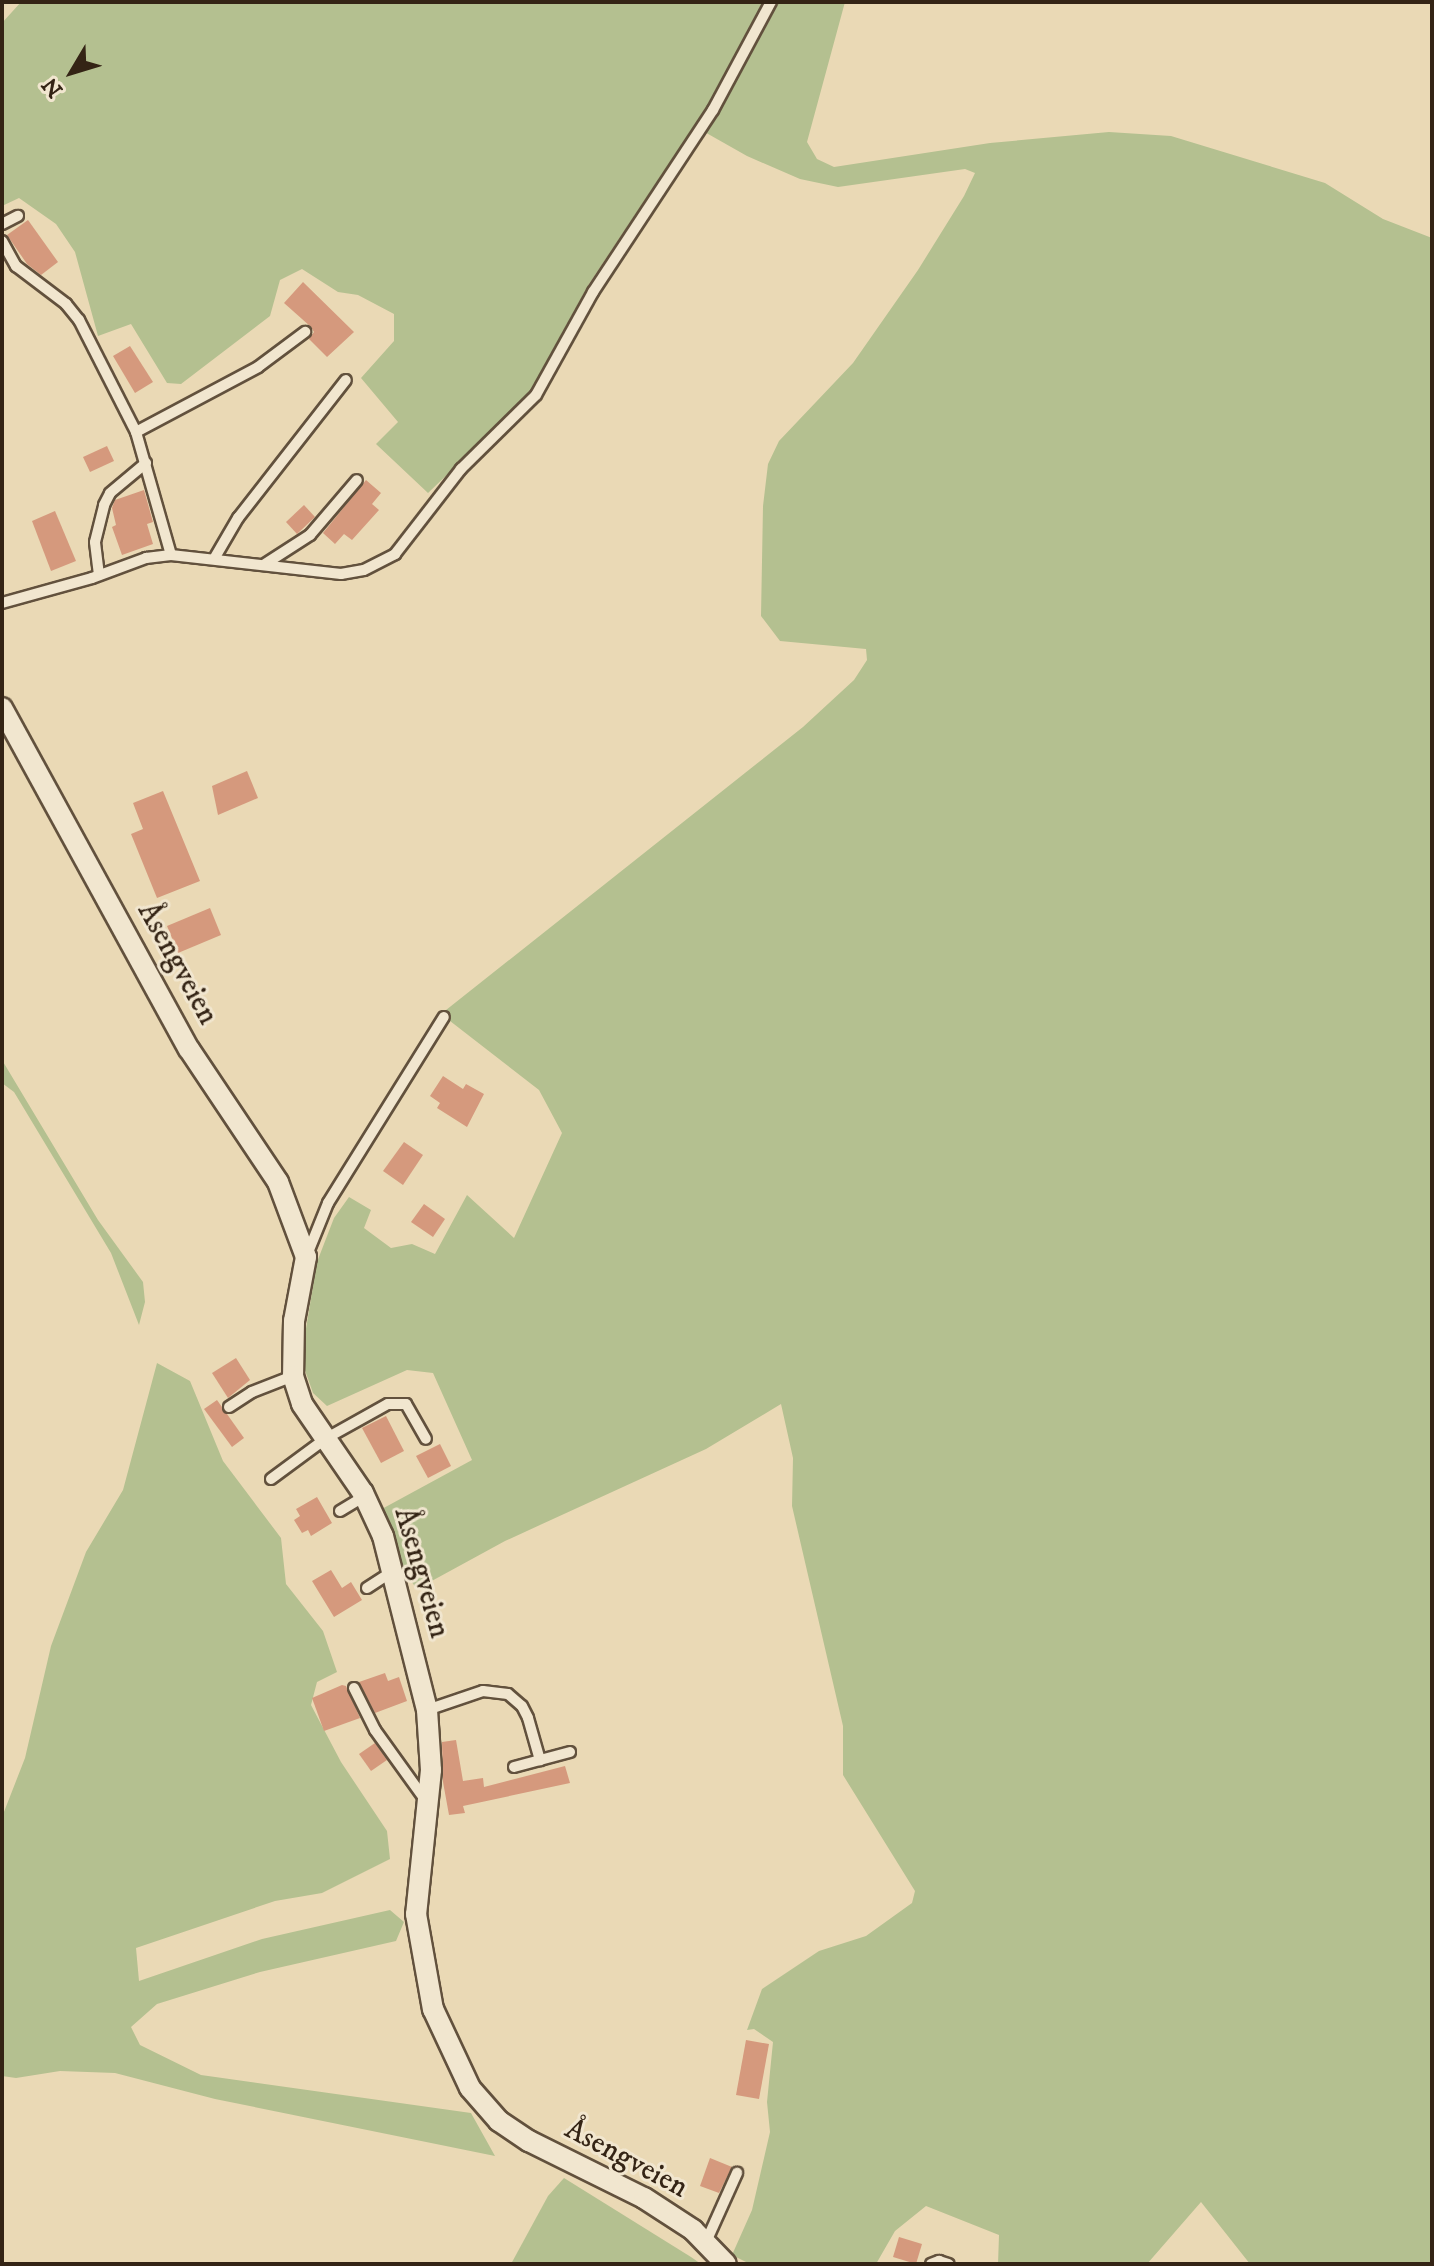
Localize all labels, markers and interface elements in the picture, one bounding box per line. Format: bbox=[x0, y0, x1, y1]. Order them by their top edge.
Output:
north arrow bbox=[32, 32, 112, 112]
text: N bbox=[36, 72, 69, 103]
street label: Åsengveien bbox=[129, 897, 225, 1031]
street label: Åsengveien bbox=[385, 1504, 457, 1642]
street label: Åsengveien bbox=[558, 2112, 694, 2206]

